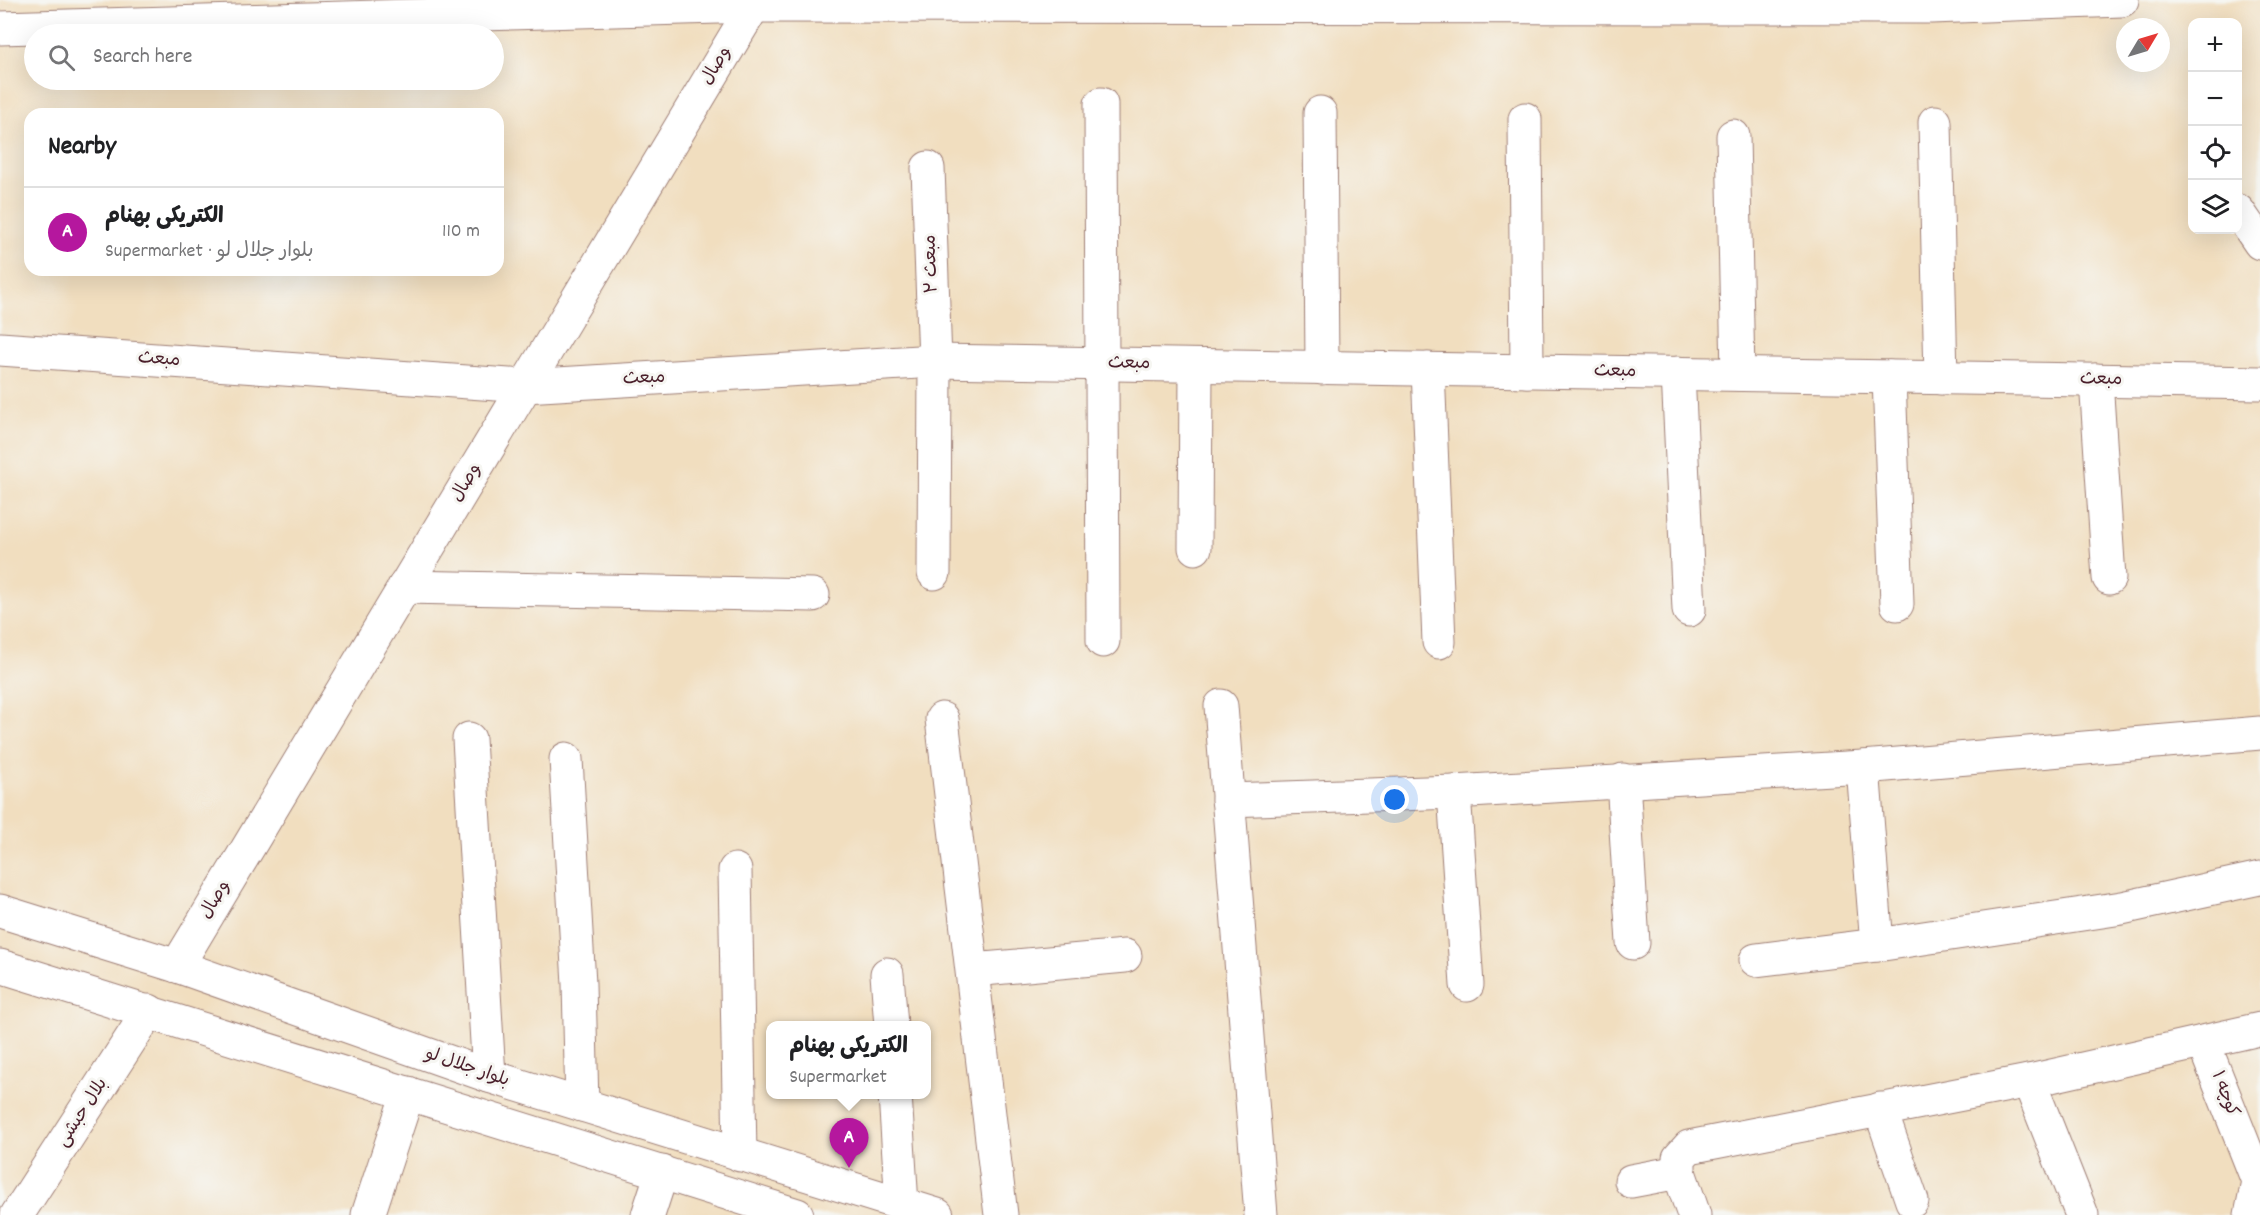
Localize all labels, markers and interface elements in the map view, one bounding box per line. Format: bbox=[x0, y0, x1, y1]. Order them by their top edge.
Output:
north arrow bbox=[2116, 18, 2170, 72]
map controls bbox=[2188, 18, 2242, 234]
button: + bbox=[2188, 18, 2242, 72]
search box bbox=[24, 24, 504, 90]
icon: search bbox=[45, 41, 78, 74]
text: Search here bbox=[93, 42, 192, 73]
street label: وصال bbox=[695, 42, 739, 90]
button: − bbox=[2188, 72, 2242, 126]
button: locate bbox=[2188, 126, 2242, 180]
text: Nearby bbox=[48, 129, 116, 166]
button: layers bbox=[2188, 180, 2242, 234]
text: الکتریکی بهنام bbox=[105, 202, 224, 233]
text: A bbox=[62, 218, 73, 246]
text: 110 m bbox=[442, 218, 480, 246]
street label: مبعث ۲ bbox=[918, 234, 946, 294]
text: Supermarket · بلوار جلال لو bbox=[105, 238, 314, 266]
street label: مبعث bbox=[137, 346, 181, 374]
street label: مبعث bbox=[1108, 351, 1150, 377]
street label: مبعث bbox=[1594, 359, 1636, 385]
street label: مبعث bbox=[622, 365, 666, 393]
street label: مبعث bbox=[2080, 367, 2122, 393]
street label: وصال bbox=[445, 459, 489, 507]
your location bbox=[1380, 785, 1409, 814]
street label: وصال bbox=[194, 876, 238, 924]
popup bbox=[766, 1021, 931, 1099]
text: الکتریکی بهنام bbox=[789, 1032, 908, 1063]
street label: بلوار جلال لو bbox=[421, 1042, 512, 1094]
text: Supermarket bbox=[789, 1064, 887, 1092]
street label: کوچه ۱ bbox=[2204, 1067, 2244, 1121]
street label: بلال حبشی bbox=[51, 1074, 115, 1152]
pin: A bbox=[830, 1118, 868, 1168]

